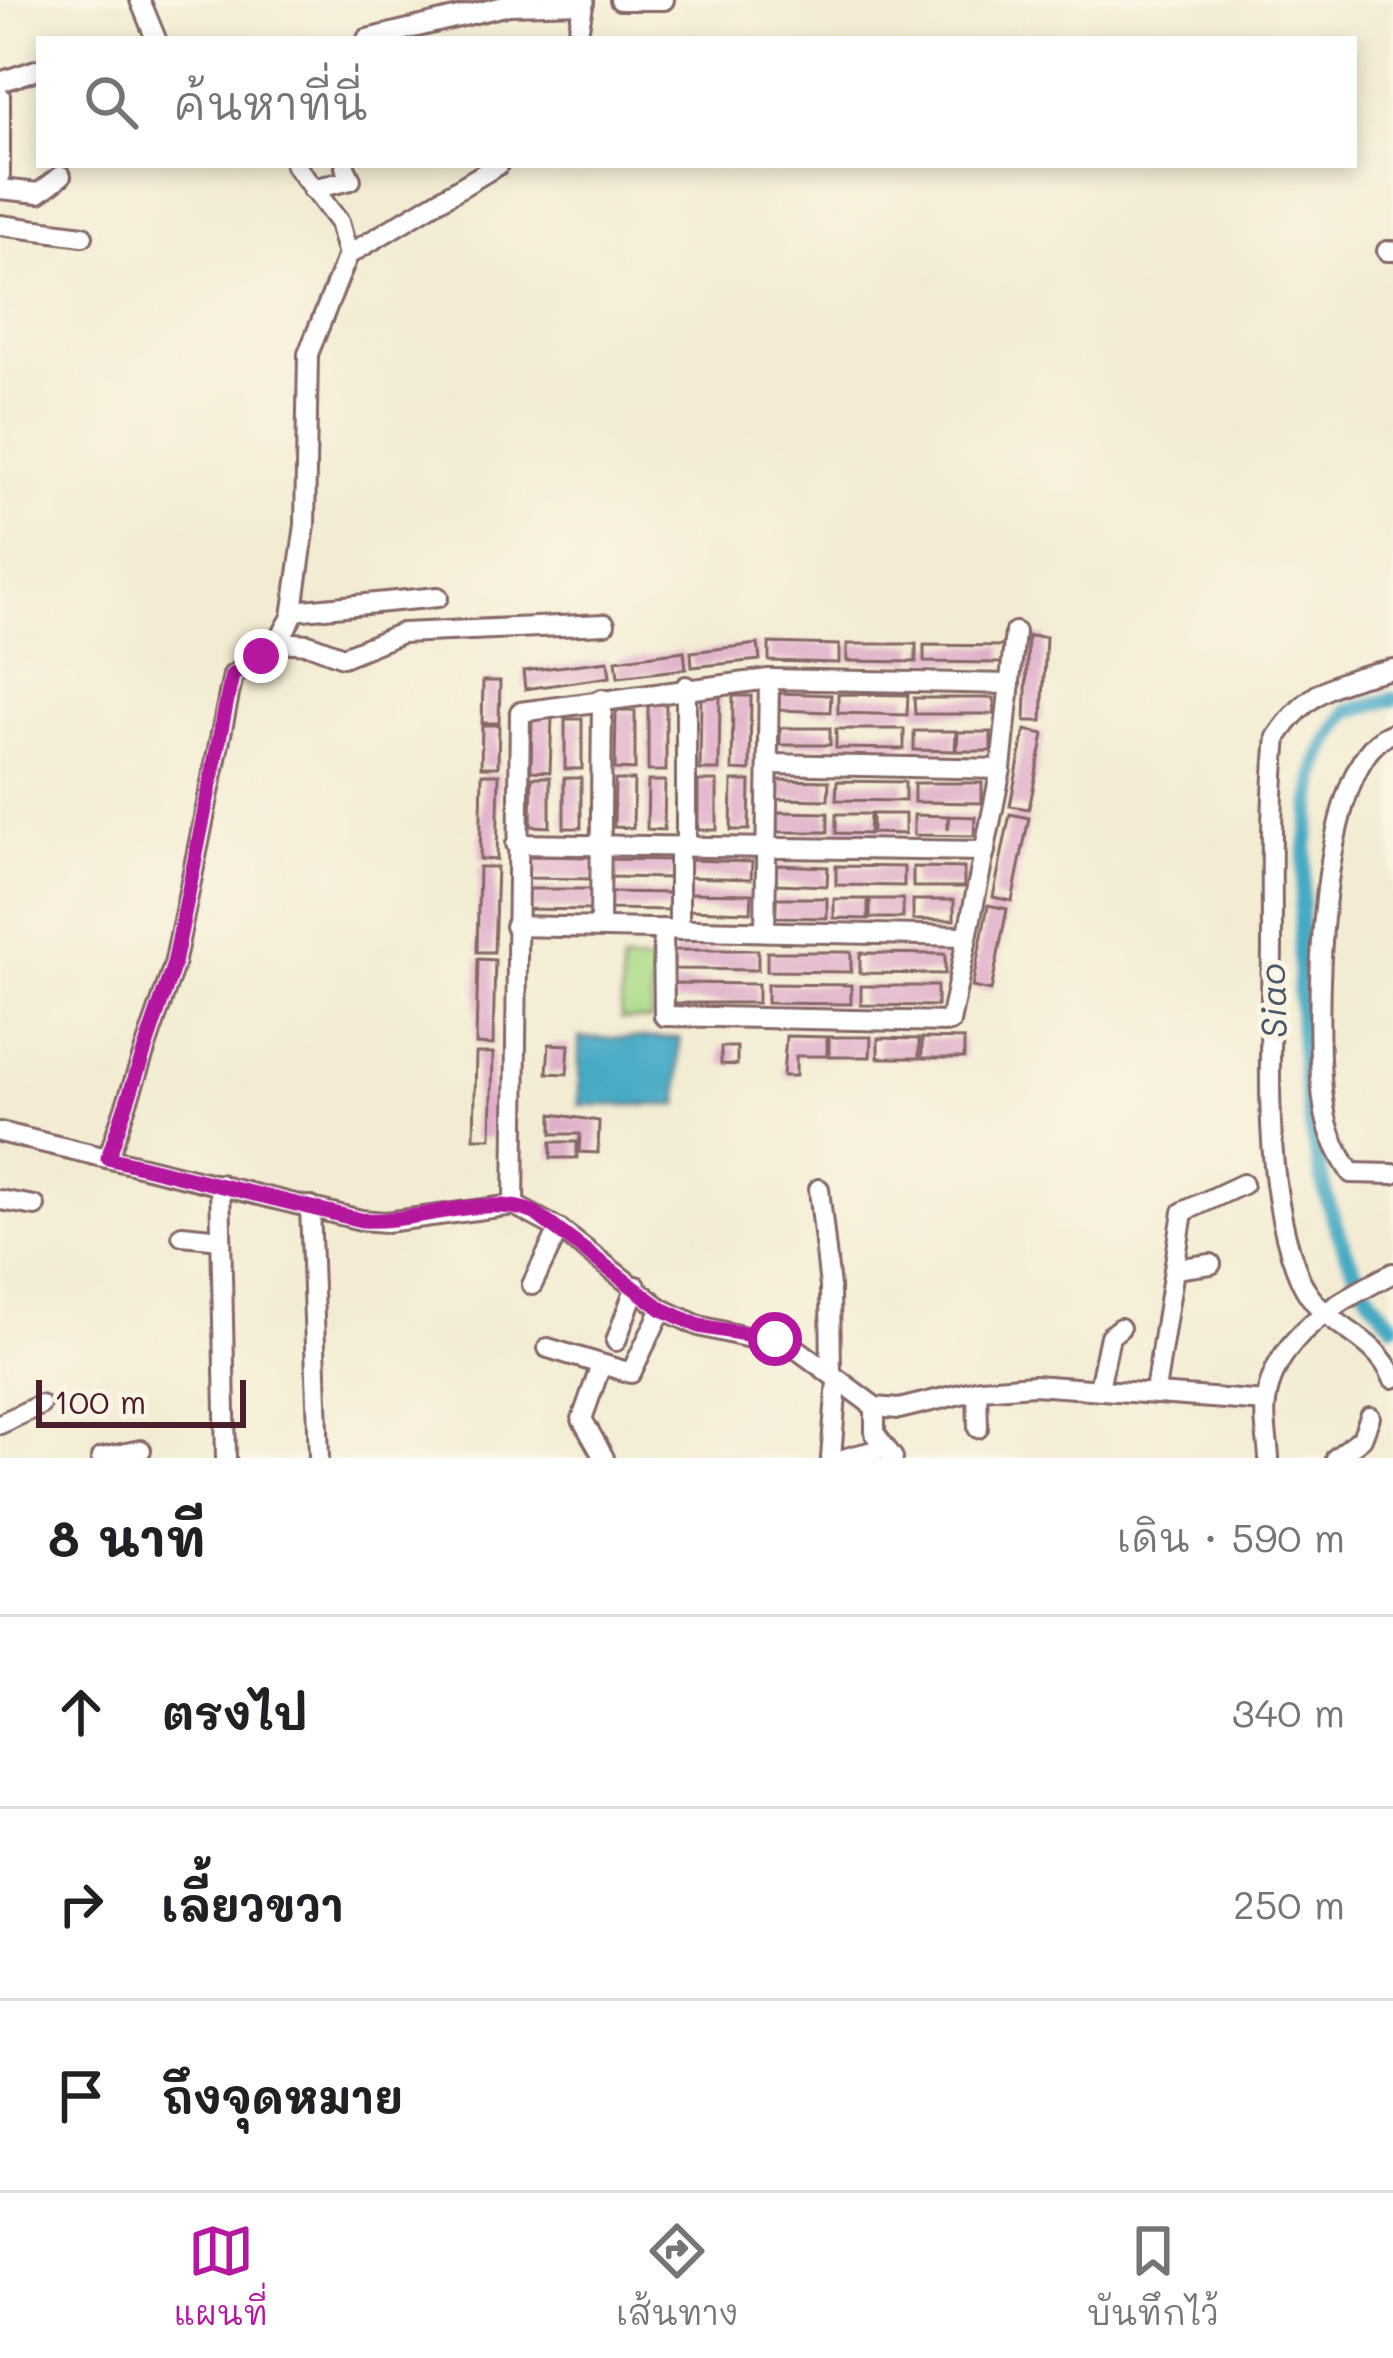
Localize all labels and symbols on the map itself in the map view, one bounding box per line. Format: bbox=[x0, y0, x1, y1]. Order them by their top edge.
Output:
route end bbox=[234, 629, 288, 683]
water label: Siao bbox=[1247, 963, 1296, 1039]
route start bbox=[748, 1312, 802, 1366]
scale bar bbox=[36, 1374, 246, 1427]

